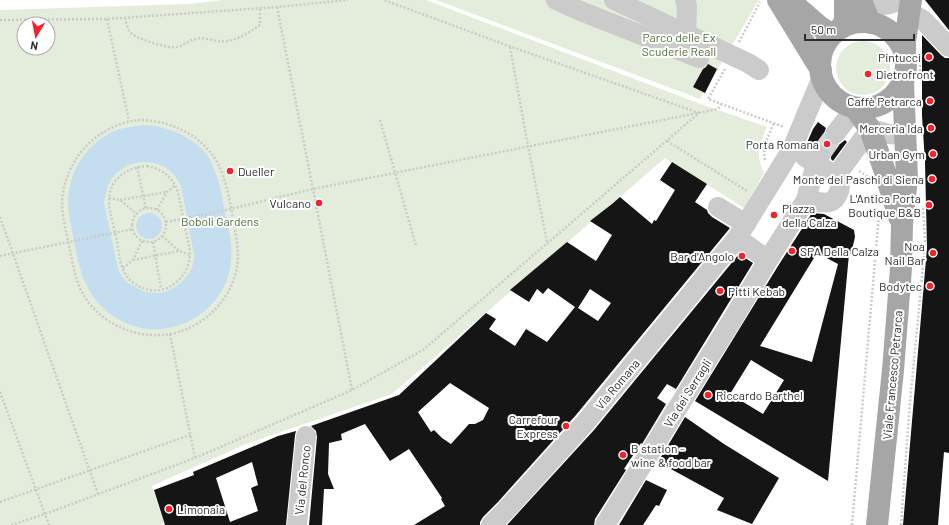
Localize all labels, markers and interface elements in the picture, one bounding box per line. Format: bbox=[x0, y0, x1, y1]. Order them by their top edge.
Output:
north arrow bbox=[16, 16, 56, 56]
scale bar bbox=[805, 16, 914, 42]
text: 50 m bbox=[811, 22, 836, 36]
park label: Parco delle Ex Scuderie Reali bbox=[642, 30, 716, 58]
text: N bbox=[29, 39, 39, 53]
place label: Pintucci bbox=[878, 50, 921, 64]
marker: Pintucci bbox=[924, 52, 934, 62]
place label: Dietrofront bbox=[876, 67, 934, 81]
marker: Dietrofront bbox=[863, 69, 873, 79]
place label: Caffè Petrarca bbox=[847, 94, 922, 108]
marker: Caffè Petrarca bbox=[925, 96, 935, 106]
place label: Merceria Ida bbox=[859, 121, 923, 135]
marker: Merceria Ida bbox=[926, 123, 936, 133]
place label: Porta Romana bbox=[746, 137, 819, 151]
marker: Porta Romana bbox=[822, 139, 832, 149]
place label: Urban Gym bbox=[868, 147, 925, 161]
marker: Urban Gym bbox=[928, 149, 938, 159]
place label: Dueller bbox=[238, 164, 275, 178]
marker: Dueller bbox=[225, 166, 235, 176]
place label: Monte dei Paschi di Siena bbox=[793, 172, 924, 186]
marker: Monte dei Paschi di Siena bbox=[927, 174, 937, 184]
place label: L'Antica Porta Boutique B&B bbox=[848, 191, 921, 219]
place label: Vulcano bbox=[270, 196, 311, 210]
marker: Vulcano bbox=[314, 198, 324, 208]
marker: L'Antica Porta Boutique B&B bbox=[924, 200, 934, 210]
place label: Piazza della Calza bbox=[782, 201, 837, 229]
marker: Piazza della Calza bbox=[769, 210, 779, 220]
park label: Boboli Gardens bbox=[181, 214, 259, 228]
place label: Noa Nail Bar bbox=[885, 239, 926, 267]
place label: SPA Della Calza bbox=[800, 244, 879, 258]
marker: SPA Della Calza bbox=[787, 246, 797, 256]
marker: Noa Nail Bar bbox=[928, 248, 938, 258]
place label: Bar d'Angolo bbox=[670, 249, 734, 263]
marker: Bar d'Angolo bbox=[737, 251, 747, 261]
place label: Bodytec bbox=[879, 279, 922, 293]
marker: Bodytec bbox=[925, 281, 935, 291]
place label: Pitti Kebab bbox=[728, 284, 785, 298]
marker: Pitti Kebab bbox=[715, 286, 725, 296]
street label: Viale Francesco Petrarca bbox=[879, 310, 905, 440]
street label: Via Romana bbox=[592, 356, 642, 412]
street label: Via dei Serragli bbox=[661, 356, 713, 430]
place label: Riccardo Barthel bbox=[716, 388, 803, 402]
marker: Riccardo Barthel bbox=[703, 390, 713, 400]
place label: Carrefour Express bbox=[509, 412, 559, 440]
marker: Carrefour Express bbox=[561, 421, 571, 431]
place label: B station - wine & food bar bbox=[631, 441, 712, 469]
street label: Via del Ronco bbox=[291, 445, 313, 515]
marker: B station - wine & food bar bbox=[618, 450, 628, 460]
place label: Limonaia bbox=[177, 502, 225, 516]
marker: Limonaia bbox=[164, 504, 174, 514]

